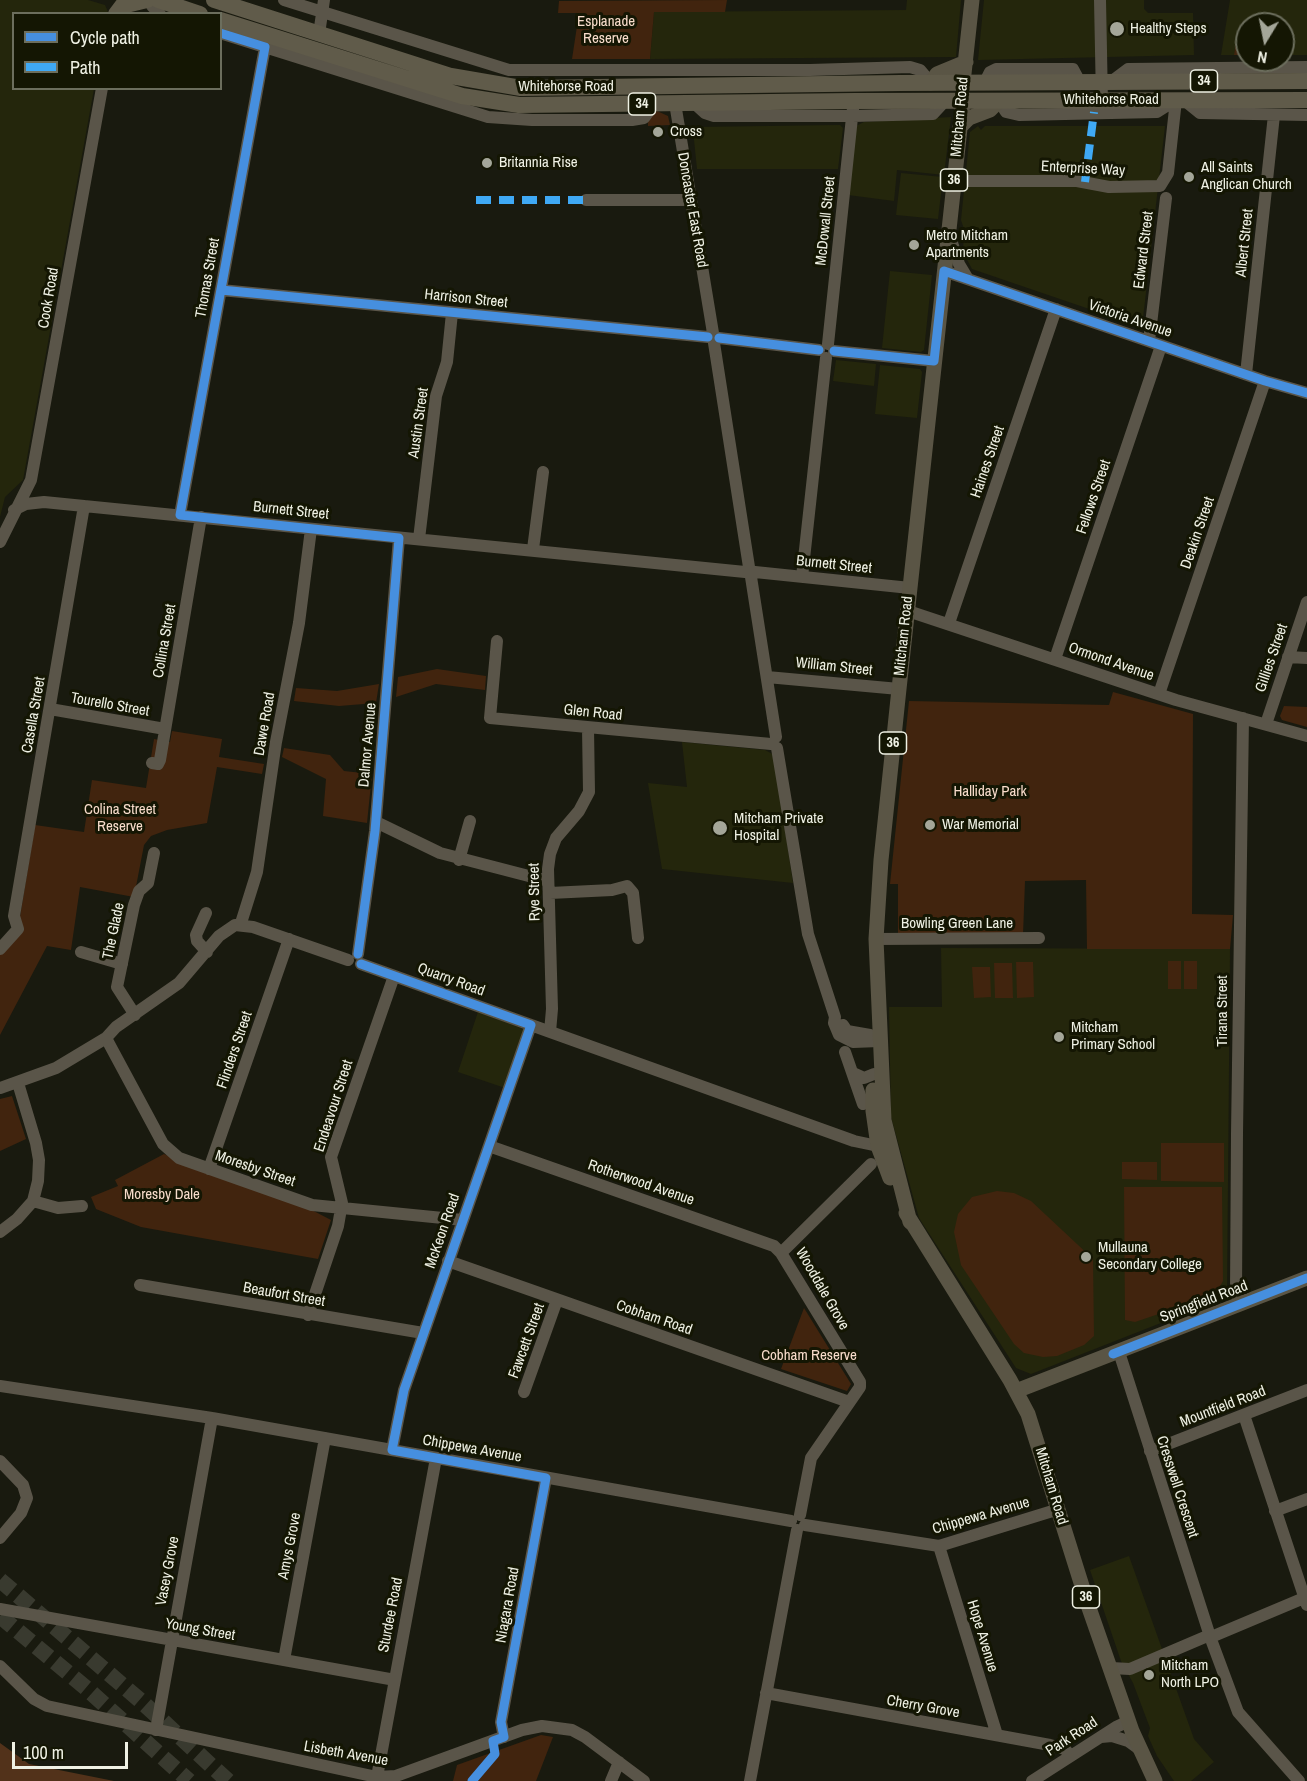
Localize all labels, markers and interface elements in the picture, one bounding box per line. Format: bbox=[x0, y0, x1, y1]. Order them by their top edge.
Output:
legend bbox=[12, 12, 222, 90]
north arrow bbox=[1235, 12, 1295, 72]
park label: Esplanade Reserve bbox=[577, 13, 635, 48]
marker: Healthy Steps bbox=[1108, 20, 1126, 38]
place label: Healthy Steps bbox=[1130, 20, 1207, 38]
text: Cycle path bbox=[70, 25, 140, 50]
text: N bbox=[1256, 46, 1269, 69]
text: Path bbox=[70, 55, 100, 80]
road number: 34 bbox=[1190, 70, 1218, 92]
street label: Mitcham Road bbox=[948, 76, 972, 158]
street label: Whitehorse Road bbox=[518, 78, 614, 96]
street label: Whitehorse Road bbox=[1063, 91, 1159, 109]
road number: 34 bbox=[628, 93, 656, 115]
place label: Cross bbox=[670, 123, 702, 141]
marker: Cross bbox=[651, 125, 665, 139]
street label: Doncaster East Road bbox=[673, 151, 711, 269]
place label: Britannia Rise bbox=[499, 154, 578, 172]
marker: Britannia Rise bbox=[480, 156, 494, 170]
street label: Enterprise Way bbox=[1040, 158, 1126, 180]
place label: All Saints Anglican Church bbox=[1201, 159, 1292, 194]
road number: 36 bbox=[940, 169, 968, 191]
marker: All Saints Anglican Church bbox=[1182, 170, 1196, 184]
street label: McDowall Street bbox=[812, 176, 840, 266]
street label: Albert Street bbox=[1232, 208, 1258, 278]
street label: Edward Street bbox=[1130, 210, 1158, 290]
place label: Metro Mitcham Apartments bbox=[926, 227, 1008, 262]
street label: Thomas Street bbox=[192, 237, 224, 319]
marker: Metro Mitcham Apartments bbox=[907, 238, 921, 252]
street label: Cook Road bbox=[35, 266, 63, 330]
street label: Harrison Street bbox=[424, 286, 508, 312]
street label: Victoria Avenue bbox=[1086, 296, 1174, 342]
street label: Austin Street bbox=[405, 387, 433, 459]
street label: Haines Street bbox=[967, 424, 1009, 500]
street label: Fellows Street bbox=[1073, 458, 1115, 536]
street label: Deakin Street bbox=[1177, 495, 1219, 571]
street label: Burnett Street bbox=[252, 498, 330, 524]
street label: Burnett Street bbox=[795, 552, 873, 578]
street label: Mitcham Road bbox=[891, 595, 917, 677]
street label: Collina Street bbox=[150, 603, 180, 679]
street label: Gillies Street bbox=[1252, 621, 1292, 695]
street label: Ormond Avenue bbox=[1066, 639, 1156, 685]
street label: William Street bbox=[795, 654, 873, 680]
street label: Casella Street bbox=[18, 675, 50, 755]
street label: Tourello Street bbox=[69, 689, 151, 721]
street label: Dawe Road bbox=[251, 691, 279, 757]
street label: Glen Road bbox=[563, 701, 623, 725]
street label: Dalmor Avenue bbox=[355, 702, 381, 788]
road number: 36 bbox=[880, 732, 906, 754]
park label: Halliday Park bbox=[953, 783, 1027, 801]
park label: Colina Street Reserve bbox=[84, 801, 156, 836]
place label: Mitcham Private Hospital bbox=[734, 810, 824, 845]
place label: War Memorial bbox=[942, 816, 1019, 834]
marker: War Memorial bbox=[923, 818, 937, 832]
marker: Mitcham Private Hospital bbox=[711, 819, 729, 837]
street label: Rye Street bbox=[525, 863, 545, 921]
street label: The Glade bbox=[99, 901, 129, 961]
street label: Bowling Green Lane bbox=[901, 915, 1013, 933]
street label: Quarry Road bbox=[415, 960, 487, 1000]
street label: Tirana Street bbox=[1214, 975, 1232, 1047]
street label: Flinders Street bbox=[213, 1009, 257, 1091]
place label: Mitcham Primary School bbox=[1071, 1019, 1155, 1054]
marker: Mitcham Primary School bbox=[1052, 1030, 1066, 1044]
street label: Endeavour Street bbox=[311, 1058, 357, 1154]
street label: Moresby Street bbox=[213, 1147, 297, 1191]
street label: Rotherwood Avenue bbox=[585, 1156, 697, 1210]
park label: Moresby Dale bbox=[124, 1186, 200, 1204]
street label: McKeon Road bbox=[422, 1191, 464, 1271]
place label: Mullauna Secondary College bbox=[1098, 1239, 1202, 1274]
street label: Wooddale Grove bbox=[791, 1245, 853, 1333]
marker: Mullauna Secondary College bbox=[1079, 1250, 1093, 1264]
street label: Springfield Road bbox=[1158, 1277, 1250, 1327]
street label: Beaufort Street bbox=[242, 1279, 326, 1311]
street label: Cobham Road bbox=[614, 1297, 694, 1339]
street label: Fawcett Street bbox=[505, 1301, 549, 1381]
park label: Cobham Reserve bbox=[761, 1347, 857, 1365]
street label: Mountfield Road bbox=[1178, 1382, 1268, 1432]
street label: Chippewa Avenue bbox=[421, 1431, 523, 1467]
street label: Cresswell Crescent bbox=[1152, 1434, 1202, 1540]
street label: Mitcham Road bbox=[1031, 1445, 1071, 1527]
street label: Chippewa Avenue bbox=[930, 1494, 1032, 1538]
street label: Amys Grove bbox=[275, 1511, 305, 1581]
street label: Vasey Grove bbox=[152, 1535, 184, 1607]
street label: Niagara Road bbox=[492, 1566, 524, 1644]
street label: Sturdee Road bbox=[375, 1576, 407, 1654]
road number: 36 bbox=[1072, 1586, 1100, 1608]
street label: Hope Avenue bbox=[963, 1598, 1001, 1674]
street label: Young Street bbox=[164, 1615, 236, 1645]
place label: Mitcham North LPO bbox=[1161, 1657, 1219, 1692]
marker: Mitcham North LPO bbox=[1142, 1668, 1156, 1682]
street label: Cherry Grove bbox=[885, 1692, 961, 1722]
street label: Park Road bbox=[1043, 1714, 1101, 1760]
scale bar bbox=[15, 1730, 130, 1768]
street label: Lisbeth Avenue bbox=[302, 1738, 390, 1770]
text: 100 m bbox=[23, 1740, 64, 1765]

